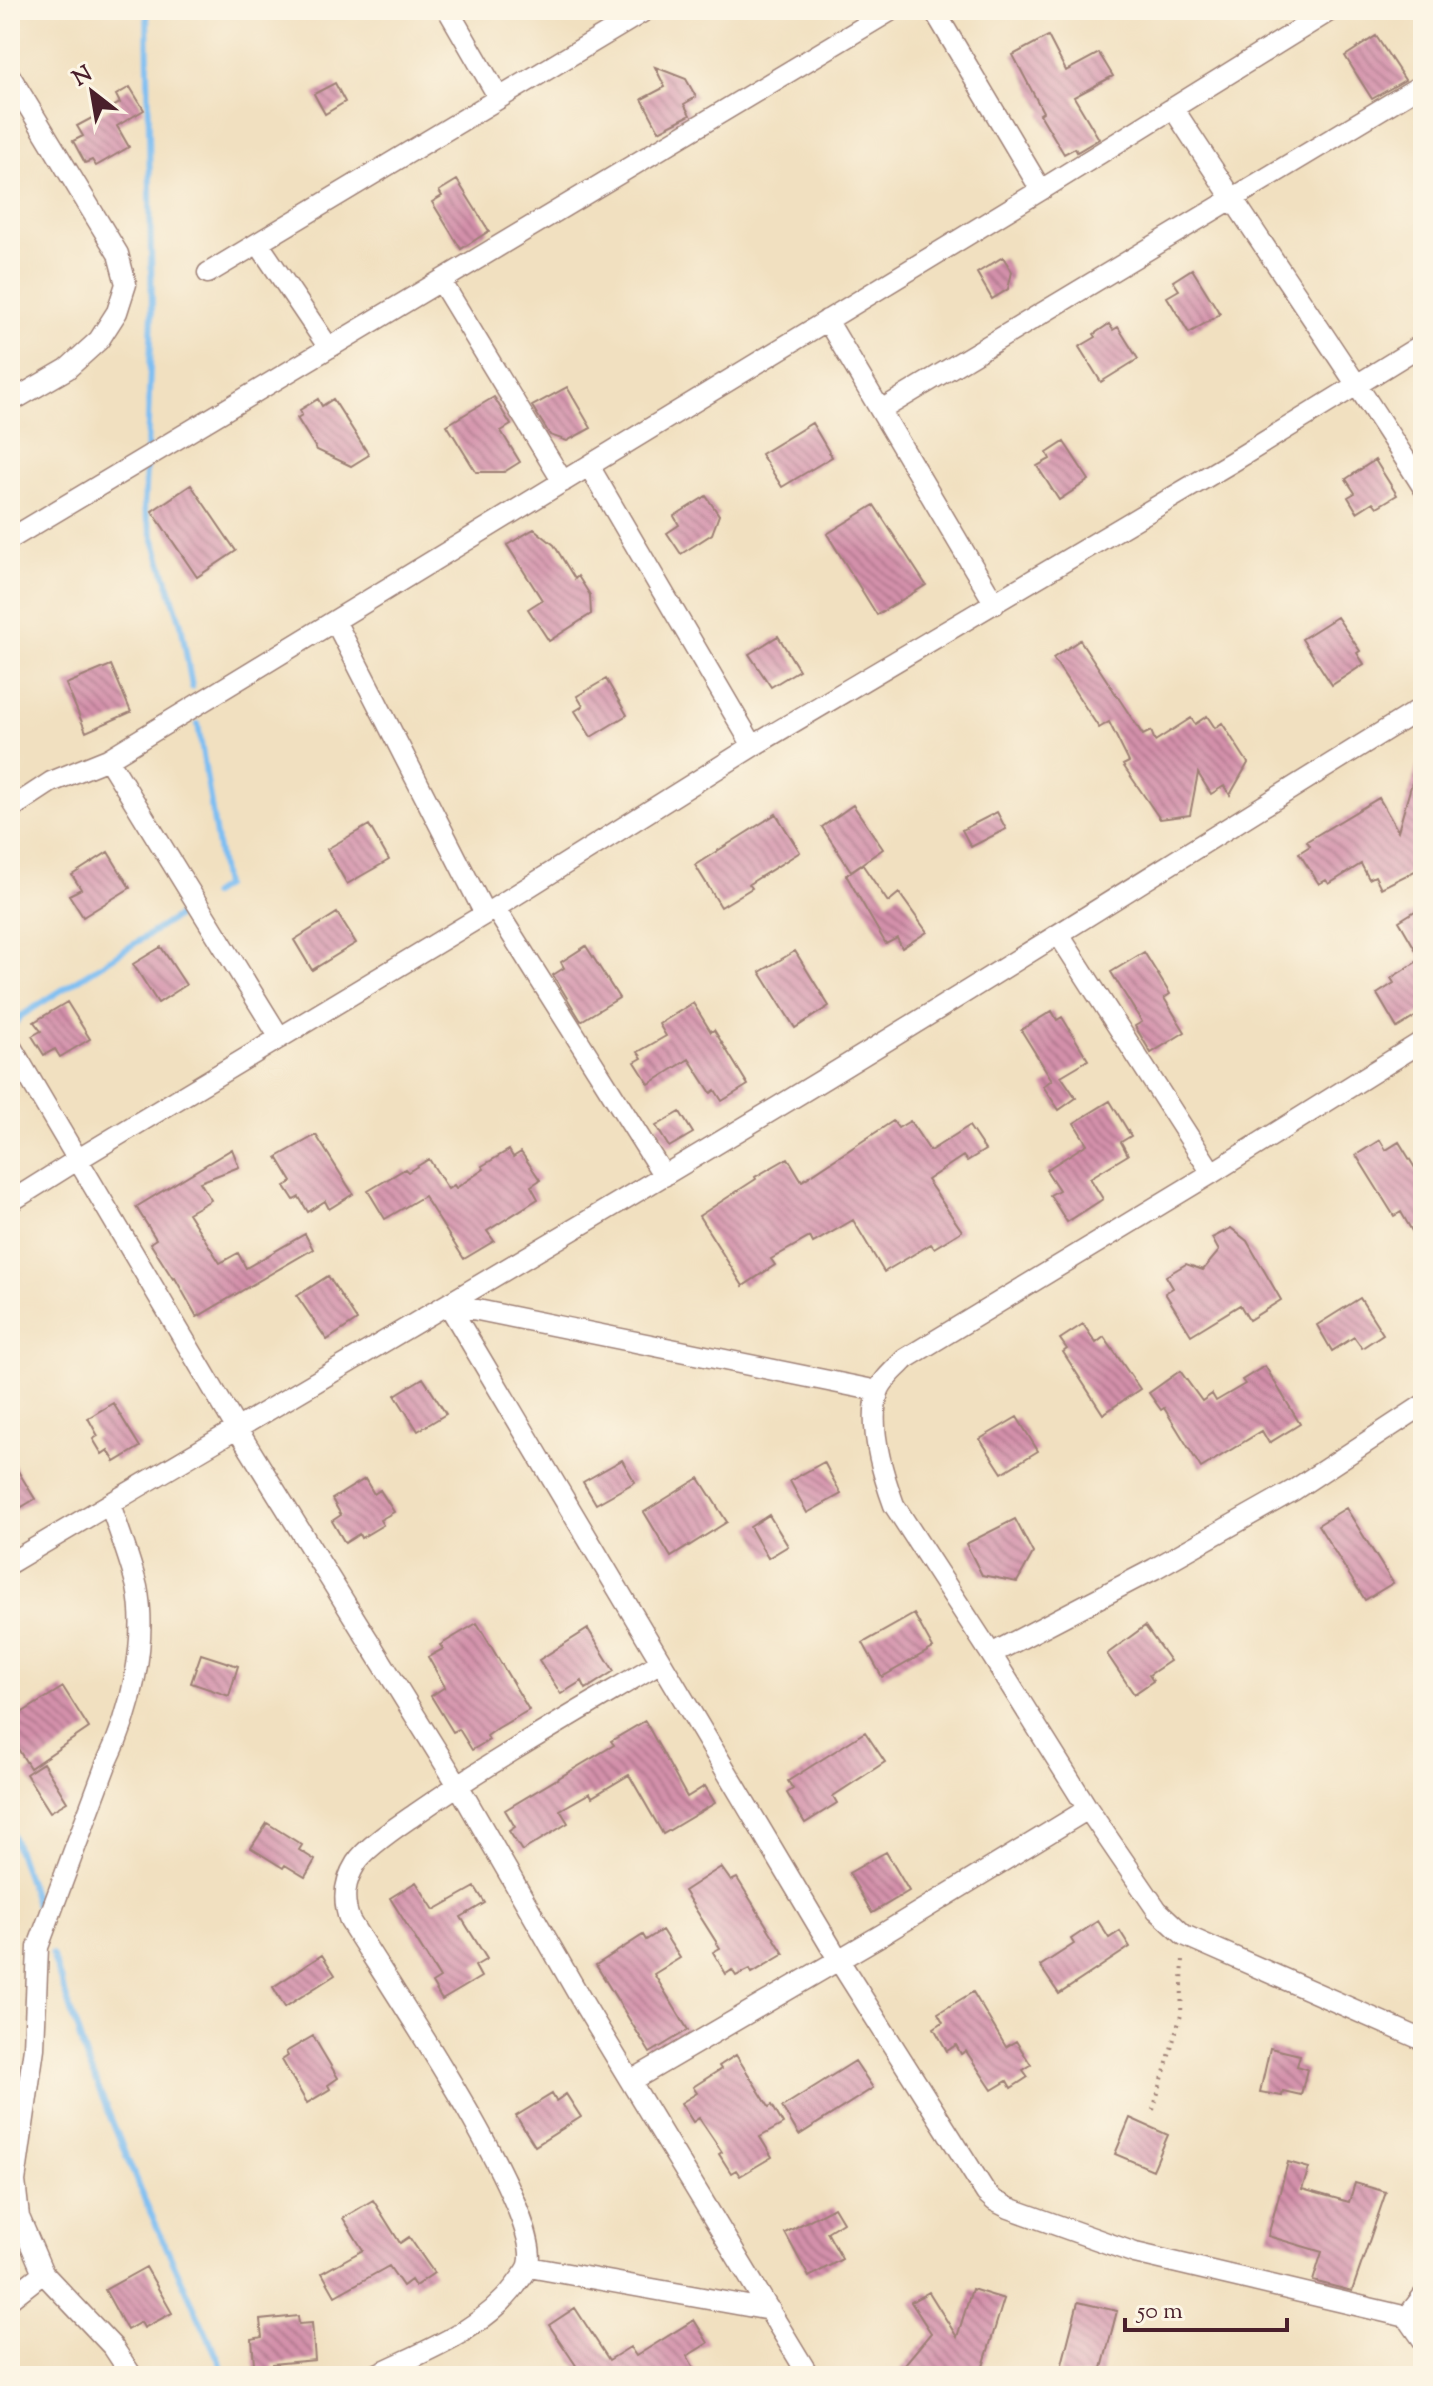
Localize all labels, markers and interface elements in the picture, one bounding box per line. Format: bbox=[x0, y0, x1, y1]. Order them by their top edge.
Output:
north arrow bbox=[52, 52, 132, 132]
text: N bbox=[67, 59, 99, 96]
scale bar bbox=[1125, 2282, 1287, 2332]
text: 50 m bbox=[1135, 2295, 1183, 2329]

